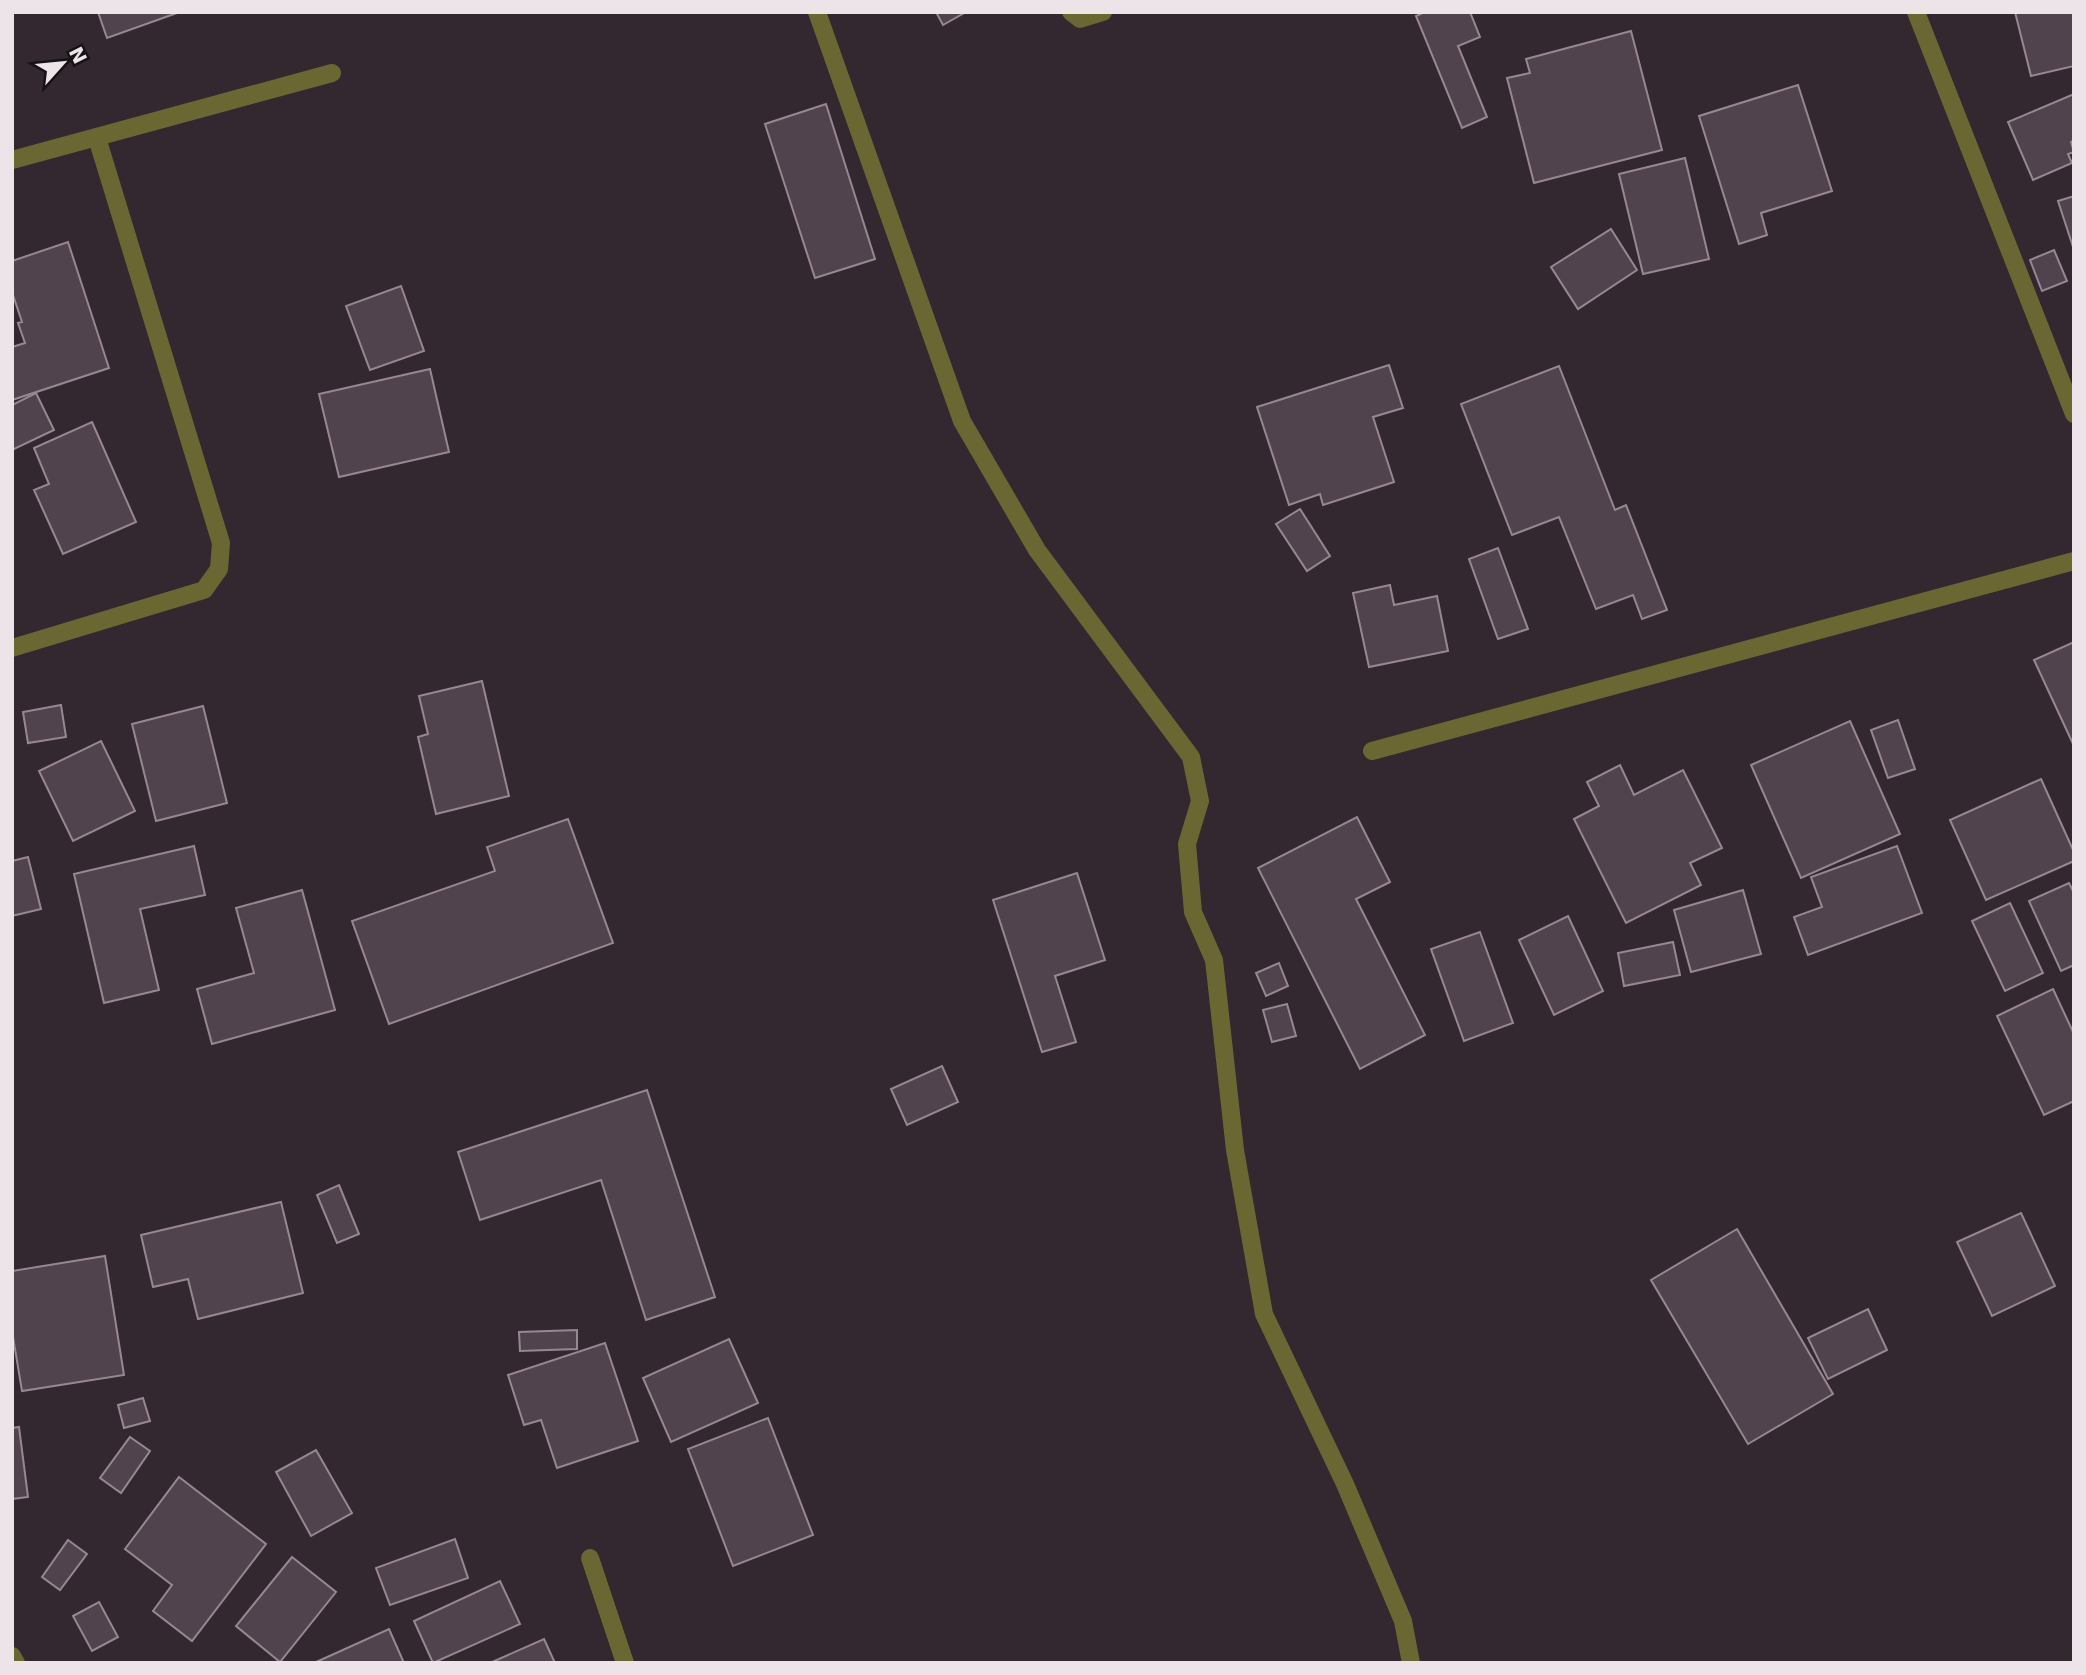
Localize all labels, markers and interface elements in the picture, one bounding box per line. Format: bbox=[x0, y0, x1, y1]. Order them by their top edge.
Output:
north arrow bbox=[28, 28, 98, 98]
text: N bbox=[65, 43, 92, 67]

